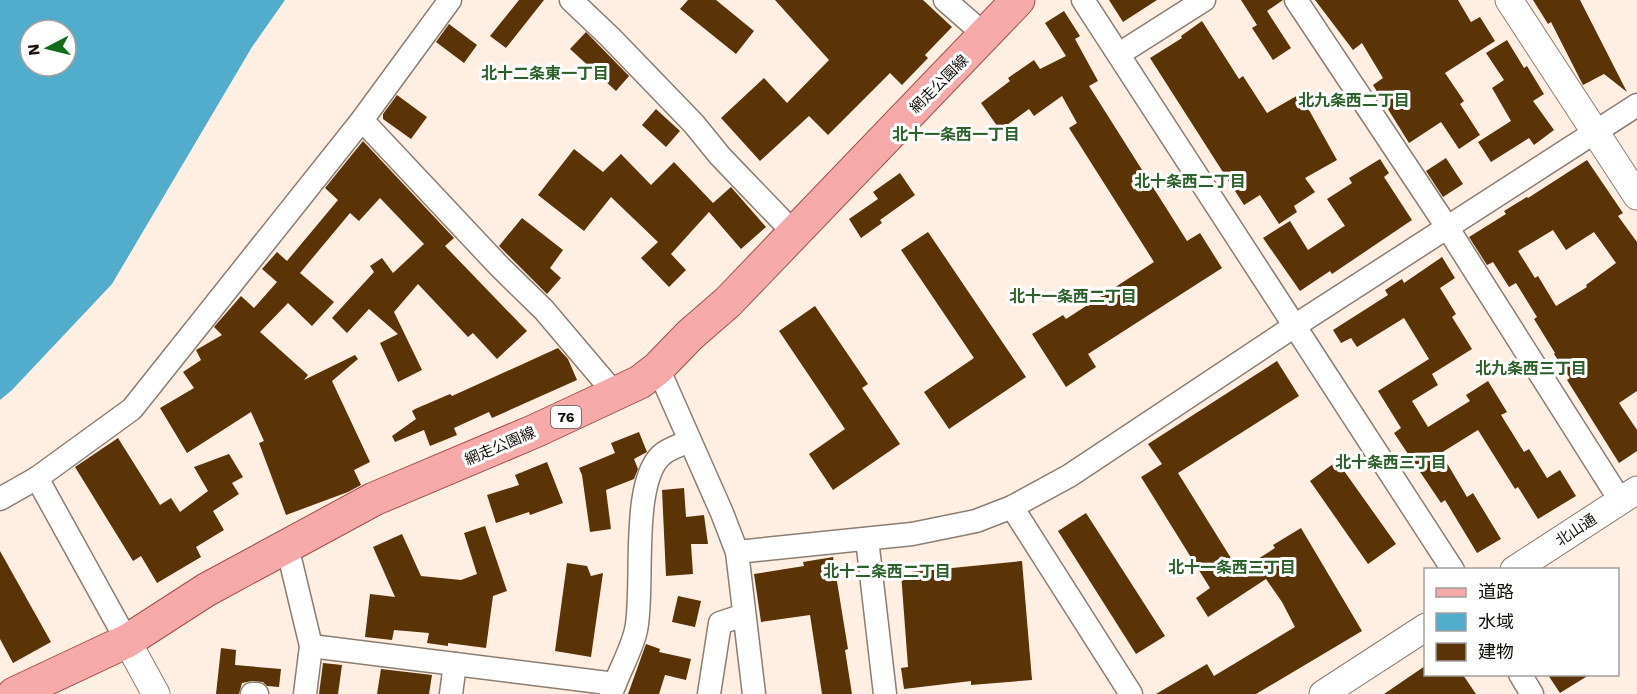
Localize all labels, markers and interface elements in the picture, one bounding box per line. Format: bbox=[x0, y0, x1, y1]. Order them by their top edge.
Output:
north arrow bbox=[18, 18, 78, 78]
text: N bbox=[23, 43, 44, 57]
street label: 網走公園線 bbox=[906, 51, 972, 117]
district label: 北十二条東一丁目 bbox=[481, 64, 609, 83]
district label: 北九条西二丁目 bbox=[1298, 91, 1410, 110]
district label: 北十一条西一丁目 bbox=[892, 125, 1020, 144]
district label: 北十条西二丁目 bbox=[1134, 172, 1246, 191]
district label: 北十一条西二丁目 bbox=[1009, 287, 1137, 306]
district label: 北九条西三丁目 bbox=[1475, 359, 1587, 378]
road number: 76 bbox=[551, 406, 581, 428]
street label: 網走公園線 bbox=[462, 423, 538, 469]
district label: 北十条西三丁目 bbox=[1335, 453, 1447, 472]
street label: 北山通 bbox=[1552, 510, 1600, 550]
district label: 北十一条西三丁目 bbox=[1168, 558, 1296, 577]
district label: 北十二条西二丁目 bbox=[823, 562, 951, 581]
legend bbox=[1424, 568, 1619, 676]
text: 道路 bbox=[1478, 581, 1514, 602]
text: 水域 bbox=[1478, 611, 1514, 632]
text: 建物 bbox=[1478, 641, 1514, 662]

